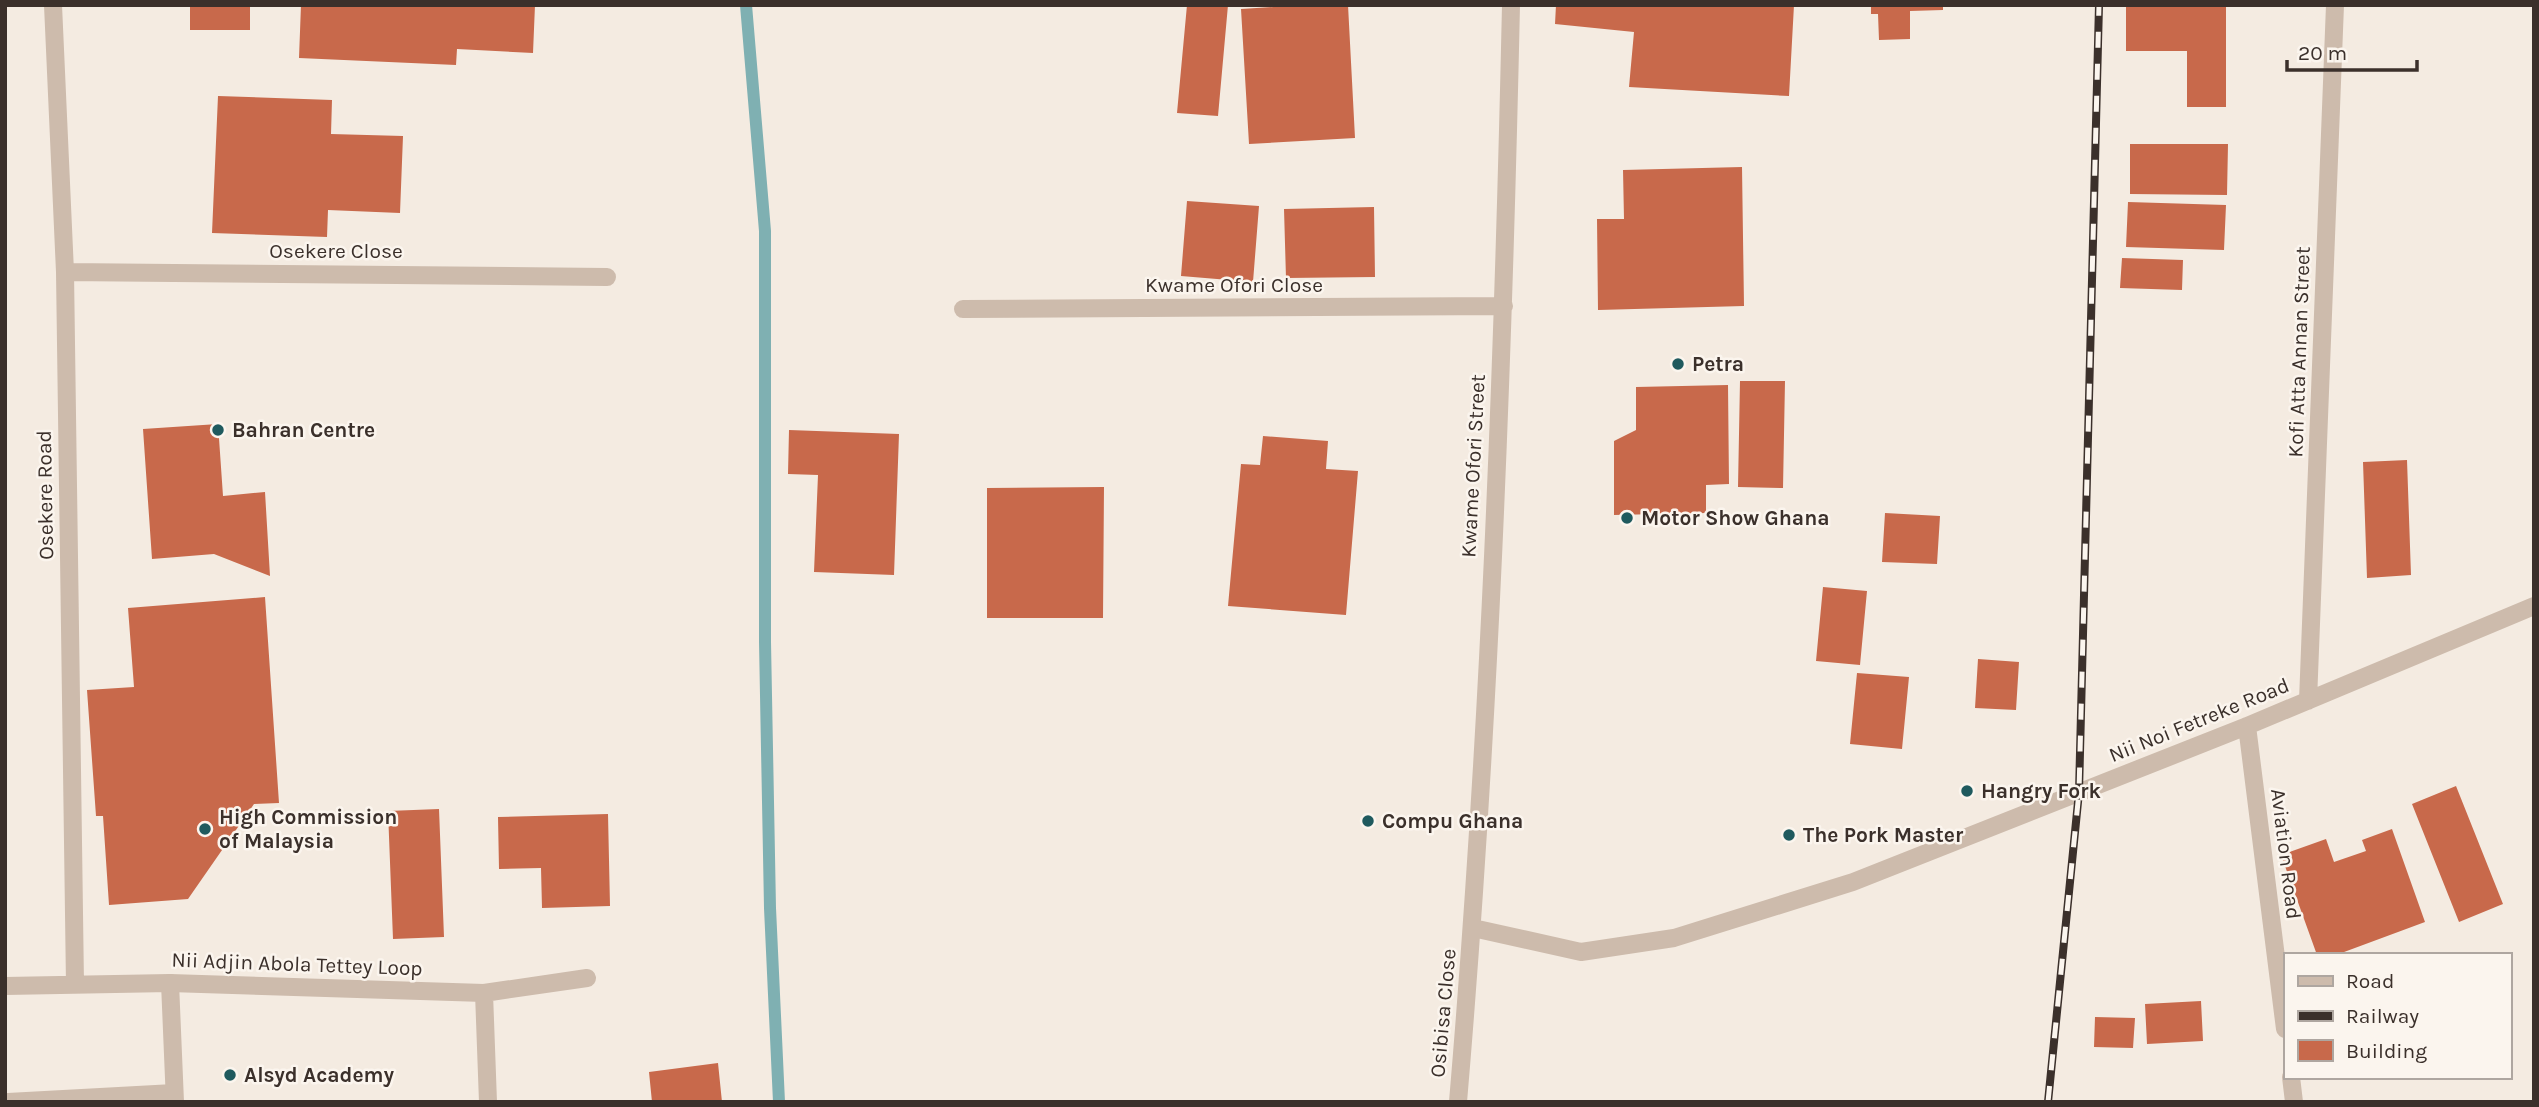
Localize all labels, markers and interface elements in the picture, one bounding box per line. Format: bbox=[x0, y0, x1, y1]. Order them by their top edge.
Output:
scale bar bbox=[2287, 28, 2416, 72]
text: 20 m bbox=[2298, 41, 2347, 65]
street label: Osekere Close bbox=[269, 239, 403, 263]
street label: Kofi Atta Annan Street bbox=[2283, 246, 2315, 458]
street label: Kwame Ofori Close bbox=[1145, 273, 1323, 297]
place label: Petra bbox=[1692, 352, 1744, 376]
marker: Petra bbox=[1670, 356, 1686, 372]
street label: Kwame Ofori Street bbox=[1456, 374, 1490, 558]
place label: Bahran Centre bbox=[232, 418, 375, 442]
marker: Bahran Centre bbox=[210, 422, 226, 438]
street label: Osekere Road bbox=[32, 430, 58, 560]
place label: Motor Show Ghana bbox=[1641, 506, 1830, 530]
marker: Motor Show Ghana bbox=[1619, 510, 1635, 526]
street label: Nii Noi Fetreke Road bbox=[2105, 673, 2293, 767]
place label: Hangry Fork bbox=[1981, 779, 2101, 803]
marker: Hangry Fork bbox=[1959, 783, 1975, 799]
street label: Aviation Road bbox=[2266, 787, 2306, 921]
place label: High Commission of Malaysia bbox=[219, 805, 397, 853]
place label: Compu Ghana bbox=[1382, 809, 1523, 833]
marker: Compu Ghana bbox=[1360, 813, 1376, 829]
marker: High Commission of Malaysia bbox=[197, 821, 213, 837]
place label: The Pork Master bbox=[1803, 823, 1964, 847]
marker: The Pork Master bbox=[1781, 827, 1797, 843]
street label: Nii Adjin Abola Tettey Loop bbox=[171, 948, 423, 980]
street label: Osibisa Close bbox=[1425, 948, 1461, 1078]
legend bbox=[2284, 953, 2511, 1079]
text: Road bbox=[2346, 969, 2394, 993]
text: Railway bbox=[2346, 1004, 2419, 1028]
text: Building bbox=[2346, 1039, 2427, 1063]
place label: Alsyd Academy bbox=[244, 1063, 395, 1087]
marker: Alsyd Academy bbox=[222, 1067, 238, 1083]

